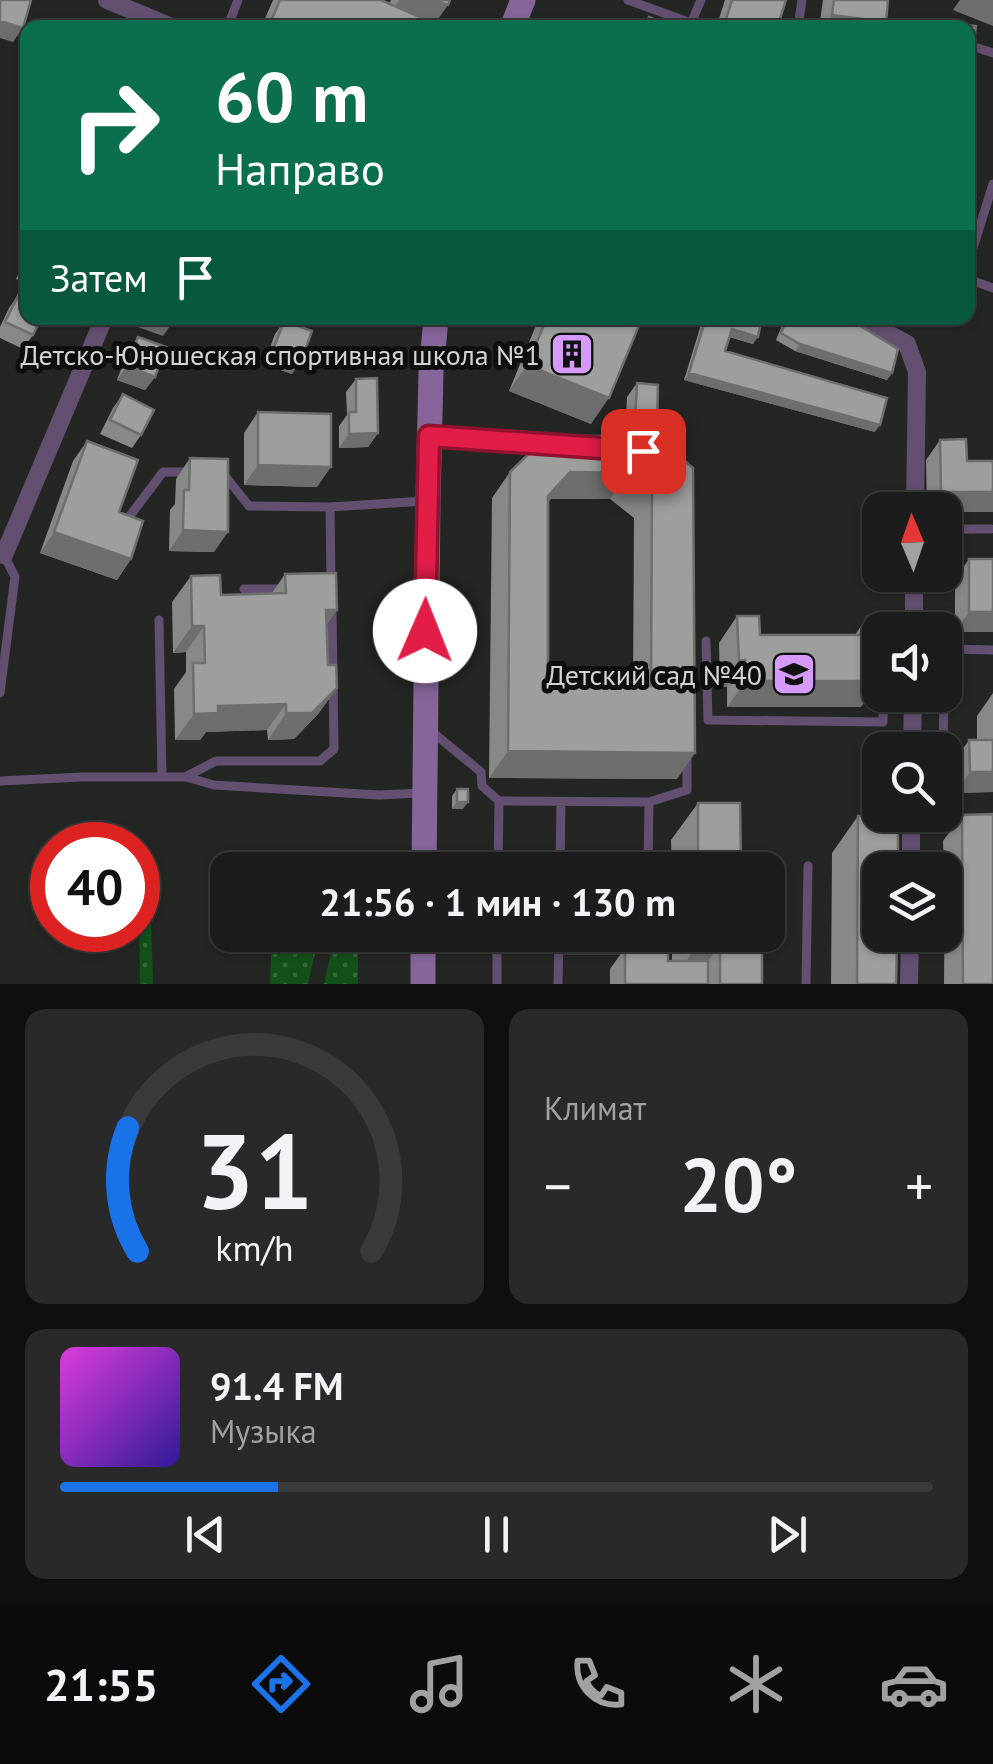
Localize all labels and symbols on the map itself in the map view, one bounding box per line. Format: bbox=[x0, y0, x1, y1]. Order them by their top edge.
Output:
building icon: Детско-Юношеская спортивная школа №1 bbox=[549, 331, 595, 377]
place label: Детско-Юношеская спортивная школа №1 bbox=[20, 336, 540, 373]
pin bbox=[601, 409, 686, 494]
north arrow bbox=[862, 492, 962, 592]
position arrow bbox=[373, 579, 477, 683]
school or university icon: Детский сад №40 bbox=[771, 651, 817, 697]
place label: Детский сад №40 bbox=[547, 656, 762, 693]
speed limit sign: 40 bbox=[30, 822, 160, 952]

